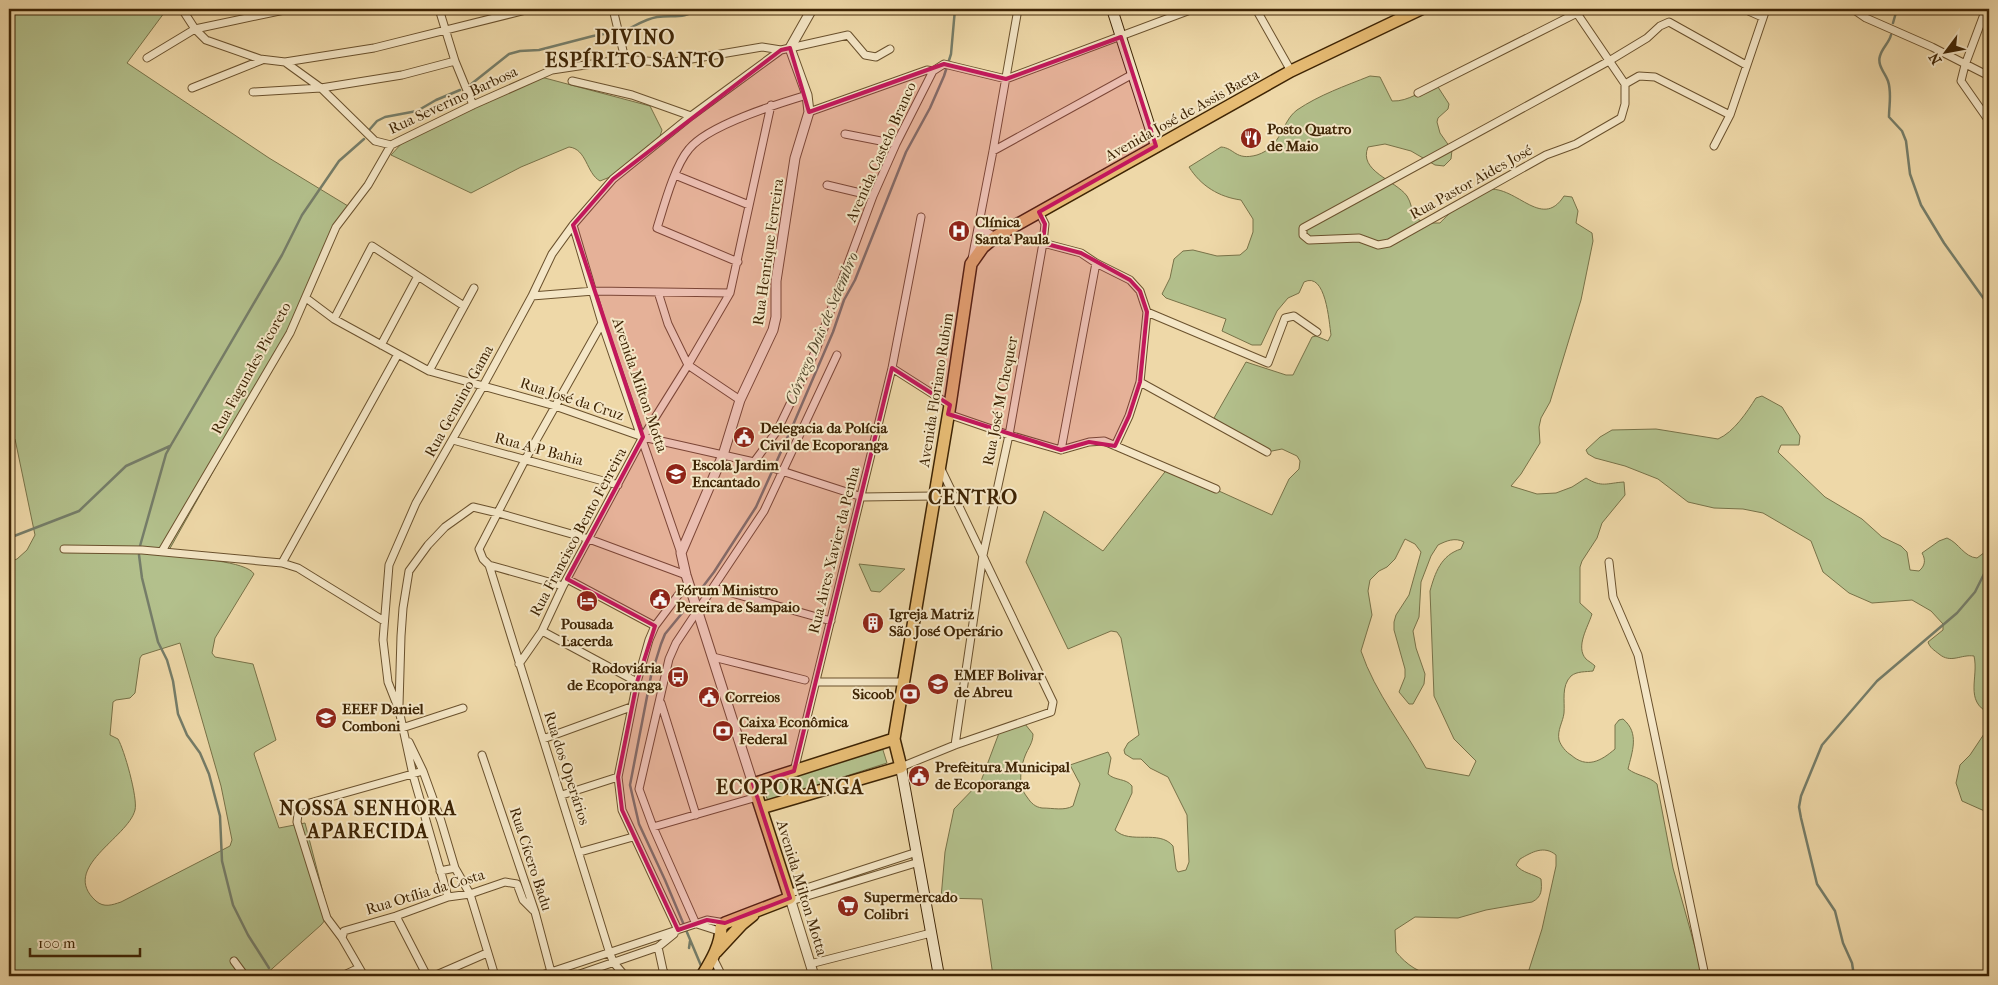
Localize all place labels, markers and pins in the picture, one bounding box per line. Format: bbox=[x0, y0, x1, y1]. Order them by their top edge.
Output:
place label: Posto Quatro de Maio bbox=[1267, 120, 1352, 155]
restaurant icon: Posto Quatro de Maio bbox=[1239, 126, 1263, 150]
place label: Clínica Santa Paula bbox=[975, 213, 1050, 248]
hospital icon: Clínica Santa Paula bbox=[947, 219, 971, 243]
place label: Delegacia da Polícia Civil de Ecoporanga bbox=[760, 419, 889, 454]
public building icon: Delegacia da Polícia Civil de Ecoporanga bbox=[732, 425, 756, 449]
place label: Escola Jardim Encantado bbox=[692, 456, 779, 491]
school or university icon: Escola Jardim Encantado bbox=[664, 462, 688, 486]
place label: Fórum Ministro Pereira de Sampaio bbox=[675, 581, 800, 616]
public building icon: Fórum Ministro Pereira de Sampaio bbox=[648, 587, 672, 611]
hotel icon: Pousada Lacerda bbox=[575, 589, 599, 613]
place label: Igreja Matriz São José Operário bbox=[889, 605, 1003, 640]
building icon: Igreja Matriz São José Operário bbox=[861, 611, 885, 635]
place label: Pousada Lacerda bbox=[561, 615, 614, 650]
place label: Rodoviária de Ecoporanga bbox=[567, 659, 663, 694]
bus stop icon: Rodoviária de Ecoporanga bbox=[666, 665, 690, 689]
place label: EMEF Bolivar de Abreu bbox=[954, 666, 1044, 701]
school or university icon: EMEF Bolivar de Abreu bbox=[926, 672, 950, 696]
bank icon: Sicoob bbox=[898, 682, 922, 706]
public building icon: Correios bbox=[697, 685, 721, 709]
place label: Sicoob bbox=[852, 685, 894, 703]
place label: Correios bbox=[725, 688, 781, 706]
place label: EEEF Daniel Comboni bbox=[342, 700, 424, 735]
school or university icon: EEEF Daniel Comboni bbox=[314, 706, 338, 730]
place label: Caixa Econômica Federal bbox=[738, 713, 849, 748]
bank icon: Caixa Econômica Federal bbox=[711, 719, 735, 743]
place label: Prefeitura Municipal de Ecoporanga bbox=[935, 758, 1071, 793]
public building icon: Prefeitura Municipal de Ecoporanga bbox=[907, 764, 931, 788]
place label: Supermercado Colibri bbox=[864, 888, 958, 923]
supermarket icon: Supermercado Colibri bbox=[836, 894, 860, 918]

